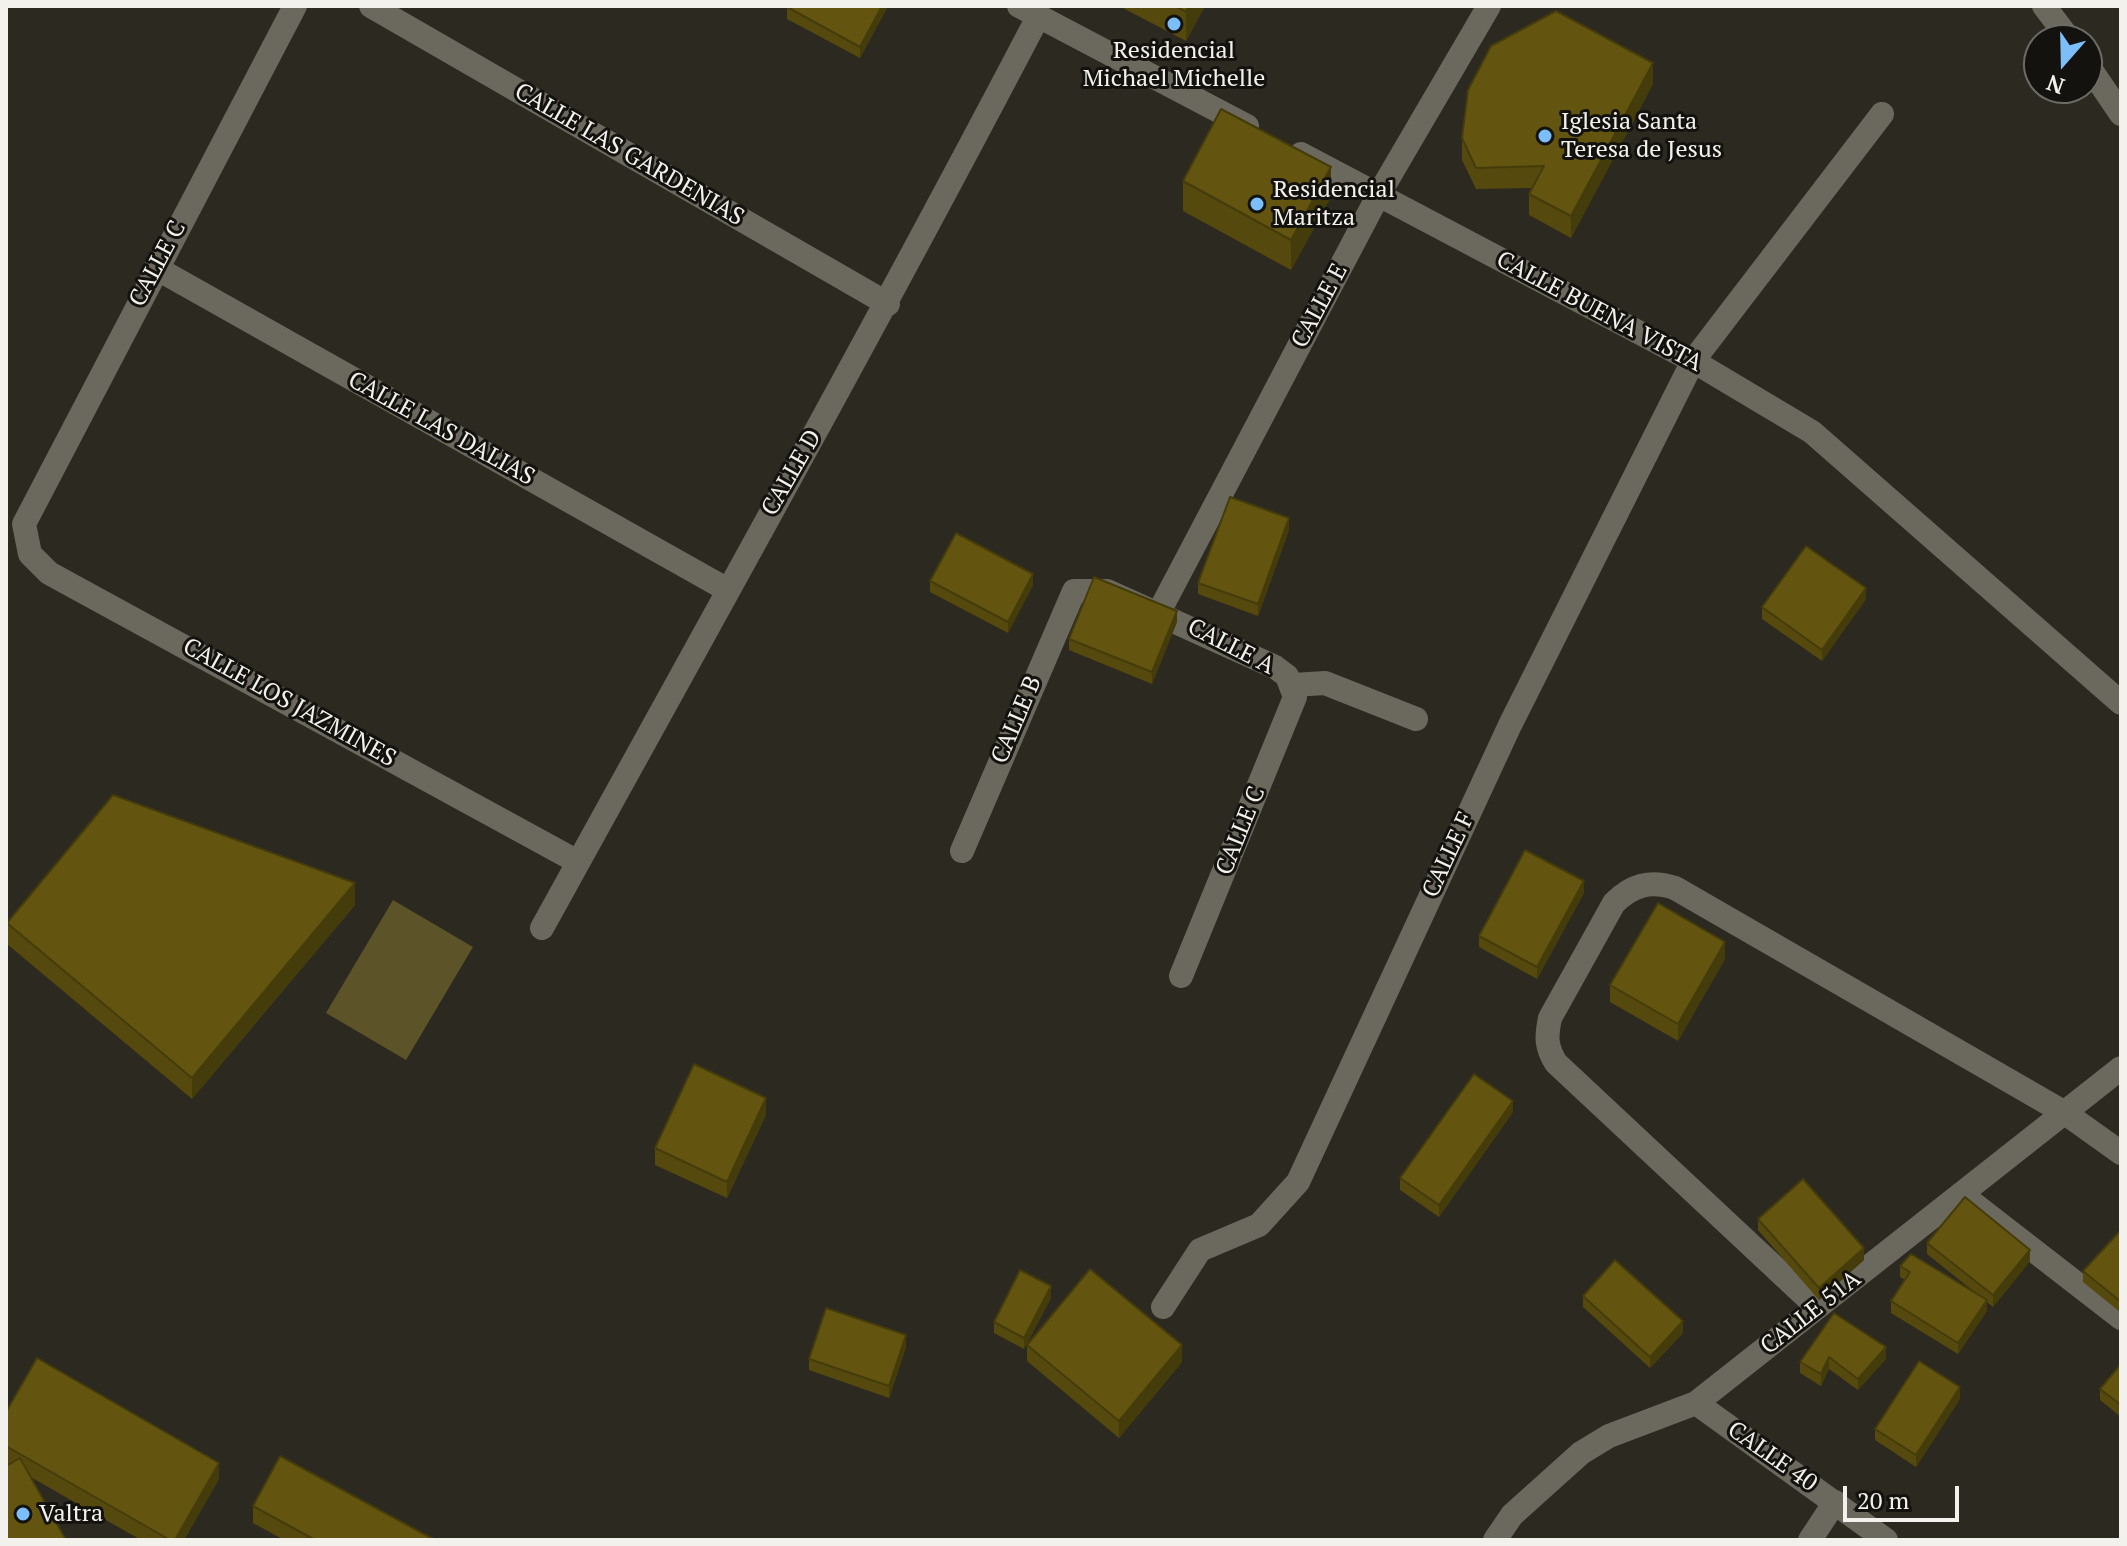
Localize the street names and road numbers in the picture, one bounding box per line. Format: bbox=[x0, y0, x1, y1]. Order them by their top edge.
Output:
street label: CALLE LAS GARDENIAS bbox=[509, 78, 749, 232]
street label: CALLE C bbox=[123, 216, 193, 312]
street label: CALLE BUENA VISTA bbox=[1491, 246, 1707, 378]
street label: CALLE E bbox=[1286, 259, 1354, 353]
street label: CALLE LAS DALIAS bbox=[343, 366, 539, 492]
street label: CALLE D bbox=[756, 425, 828, 521]
street label: CALLE A bbox=[1183, 613, 1279, 681]
street label: CALLE LOS JAZMINES bbox=[178, 633, 400, 773]
street label: CALLE B bbox=[986, 672, 1048, 768]
street label: CALLE C bbox=[1210, 783, 1272, 879]
street label: CALLE F bbox=[1417, 808, 1481, 902]
street label: CALLE 51A bbox=[1755, 1265, 1867, 1361]
street label: CALLE 40 bbox=[1722, 1416, 1822, 1498]

